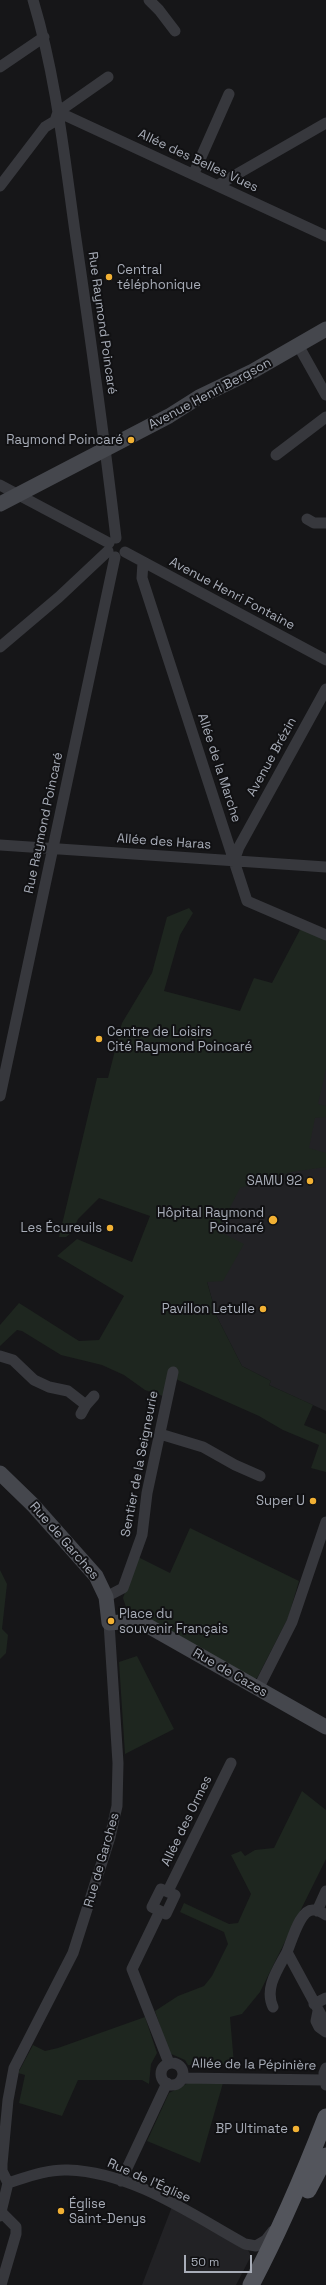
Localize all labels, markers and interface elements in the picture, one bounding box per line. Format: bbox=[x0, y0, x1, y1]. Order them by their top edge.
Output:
street label: Allée des Belles Vues bbox=[136, 126, 260, 196]
street label: Rue Raymond Poincaré bbox=[84, 251, 120, 395]
place label: Central téléphonique bbox=[117, 262, 201, 293]
marker: Central téléphonique bbox=[104, 272, 114, 282]
street label: Avenue Henri Bergson bbox=[146, 355, 274, 433]
place label: Raymond Poincaré bbox=[6, 432, 123, 448]
marker: Raymond Poincaré bbox=[126, 435, 136, 445]
street label: Avenue Henri Fontaine bbox=[167, 554, 297, 634]
street label: Allée de la Marche bbox=[194, 712, 244, 824]
street label: Avenue Brézin bbox=[244, 715, 300, 799]
street label: Rue Raymond Poincaré bbox=[21, 751, 67, 895]
street label: Allée des Haras bbox=[116, 831, 212, 853]
place label: Centre de Loisirs Cité Raymond Poincaré bbox=[107, 1024, 252, 1055]
marker: Centre de Loisirs Cité Raymond Poincaré bbox=[94, 1034, 104, 1044]
place label: SAMU 92 bbox=[247, 1173, 302, 1189]
marker: SAMU 92 bbox=[305, 1176, 315, 1186]
place label: Hôpital Raymond Poincaré bbox=[157, 1205, 264, 1236]
marker: Hôpital Raymond Poincaré bbox=[267, 1214, 279, 1226]
place label: Les Écureuils bbox=[20, 1220, 102, 1236]
marker: Les Écureuils bbox=[105, 1223, 115, 1233]
place label: Pavillon Letulle bbox=[162, 1301, 255, 1317]
marker: Pavillon Letulle bbox=[258, 1304, 268, 1314]
street label: Sentier de la Seigneurie bbox=[118, 1390, 162, 1538]
place label: Super U bbox=[256, 1493, 305, 1509]
marker: Super U bbox=[308, 1496, 318, 1506]
street label: Rue de Garches bbox=[26, 1499, 102, 1583]
place label: Place du souvenir Français bbox=[119, 1606, 228, 1637]
marker: Place du souvenir Français bbox=[106, 1616, 116, 1626]
street label: Rue de Cazes bbox=[190, 1645, 270, 1701]
street label: Allée des Ormes bbox=[158, 1773, 216, 1869]
street label: Rue de Garches bbox=[81, 1811, 123, 1909]
street label: Allée de la Pépinière bbox=[191, 2056, 317, 2074]
place label: BP Ultimate bbox=[216, 2121, 288, 2137]
marker: BP Ultimate bbox=[291, 2124, 301, 2134]
street label: Rue de l'Église bbox=[105, 2156, 193, 2206]
place label: Église Saint-Denys bbox=[69, 2196, 146, 2227]
marker: Église Saint-Denys bbox=[56, 2206, 66, 2216]
scale bar bbox=[186, 2247, 254, 2273]
text: 50 m bbox=[191, 2254, 219, 2270]

